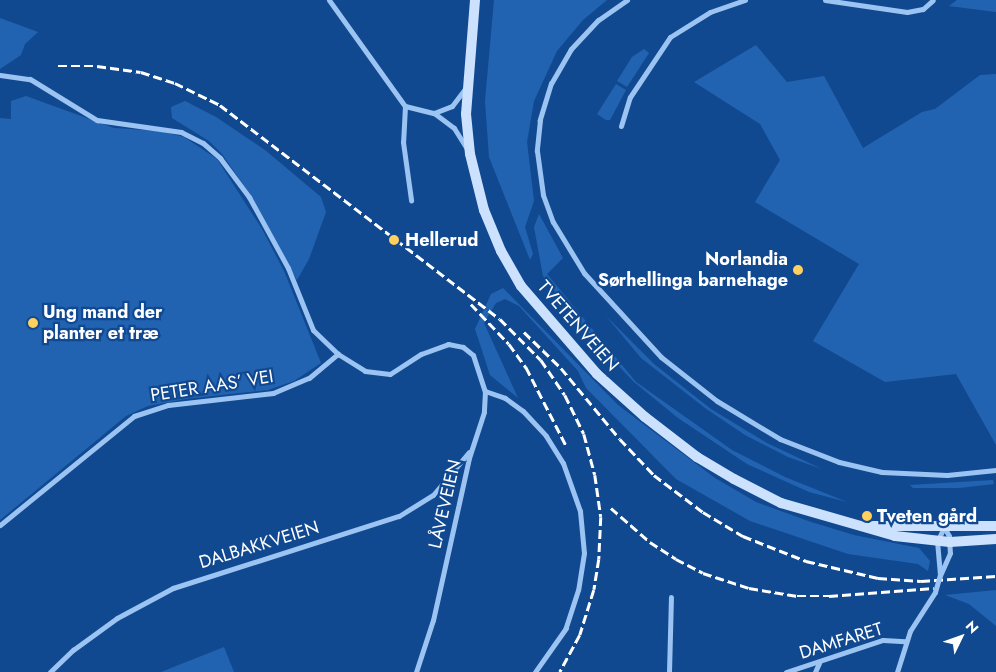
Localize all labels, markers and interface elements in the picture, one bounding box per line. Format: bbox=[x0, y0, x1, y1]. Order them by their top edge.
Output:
place label: Hellerud bbox=[405, 229, 478, 251]
marker: Hellerud bbox=[387, 233, 401, 247]
place label: Norlandia Sørhellinga barnehage bbox=[598, 249, 788, 292]
marker: Norlandia Sørhellinga barnehage bbox=[792, 264, 804, 276]
street label: TVETENVEIEN bbox=[533, 276, 623, 376]
place label: Ung mand der planter et træ bbox=[43, 302, 162, 344]
marker: Ung mand der planter et træ bbox=[27, 317, 39, 329]
street label: PETER AAS’ VEI bbox=[149, 366, 275, 406]
street label: LÅVEVEIEN bbox=[424, 457, 466, 551]
place label: Tveten gård bbox=[877, 505, 977, 527]
marker: Tveten gård bbox=[861, 510, 873, 522]
street label: DALBAKKVEIEN bbox=[196, 517, 322, 573]
north arrow bbox=[936, 612, 986, 662]
text: N bbox=[961, 616, 983, 638]
street label: DAMFARET bbox=[797, 618, 885, 664]

